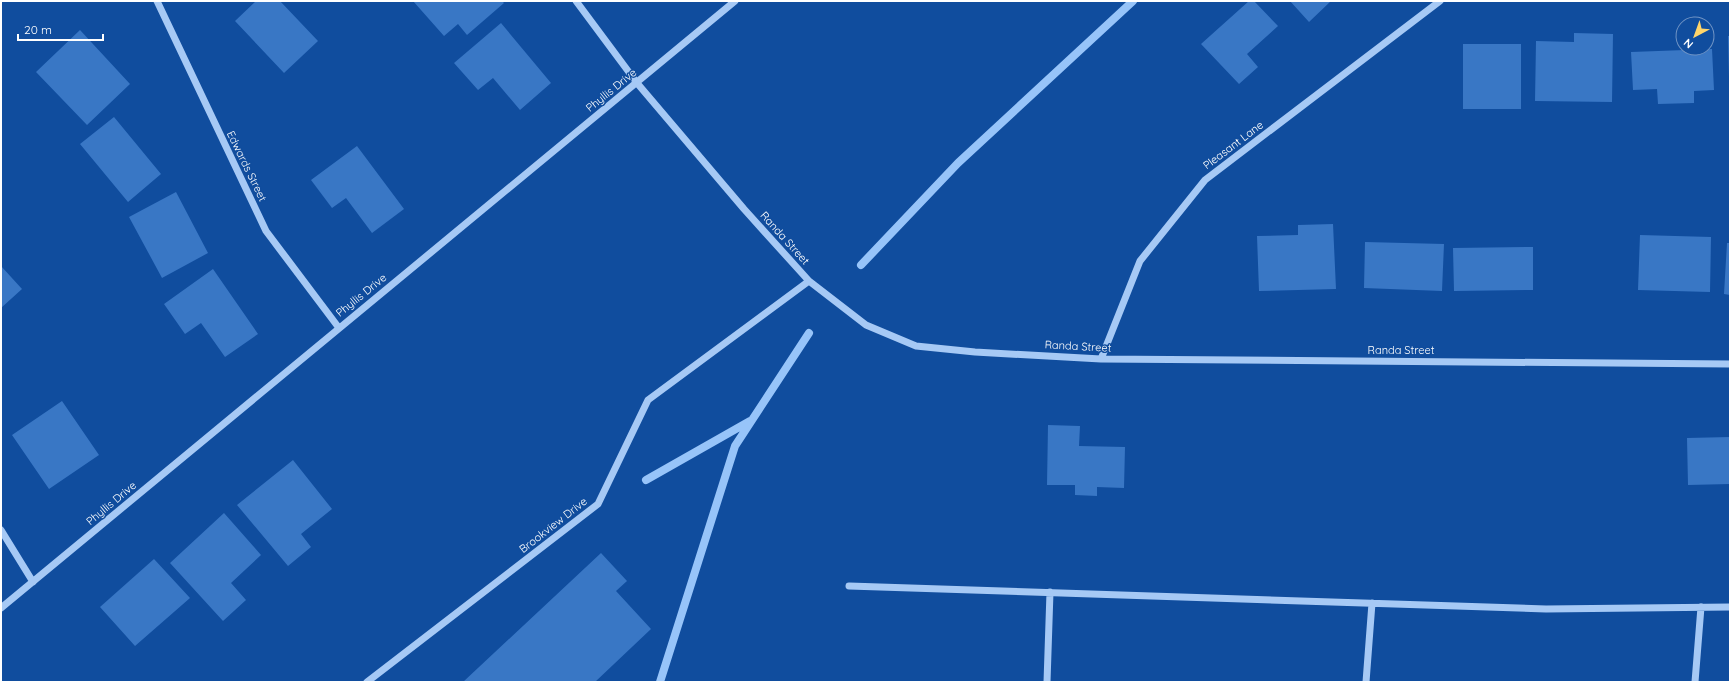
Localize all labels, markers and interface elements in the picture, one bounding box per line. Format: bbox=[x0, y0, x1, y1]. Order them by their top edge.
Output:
scale bar bbox=[18, 16, 103, 42]
north arrow bbox=[1675, 16, 1715, 56]
text: 20 m bbox=[24, 22, 52, 37]
text: N bbox=[1681, 36, 1696, 51]
street label: Phyllis Drive bbox=[583, 65, 639, 115]
street label: Pleasant Lane bbox=[1200, 118, 1266, 172]
street label: Edwards Street bbox=[224, 128, 270, 204]
street label: Randa Street bbox=[757, 208, 813, 268]
street label: Phyllis Drive bbox=[333, 270, 389, 320]
street label: Randa Street bbox=[1044, 337, 1112, 355]
street label: Randa Street bbox=[1368, 343, 1435, 357]
street label: Phyllis Drive bbox=[83, 478, 139, 528]
street label: Brookview Drive bbox=[516, 494, 590, 556]

